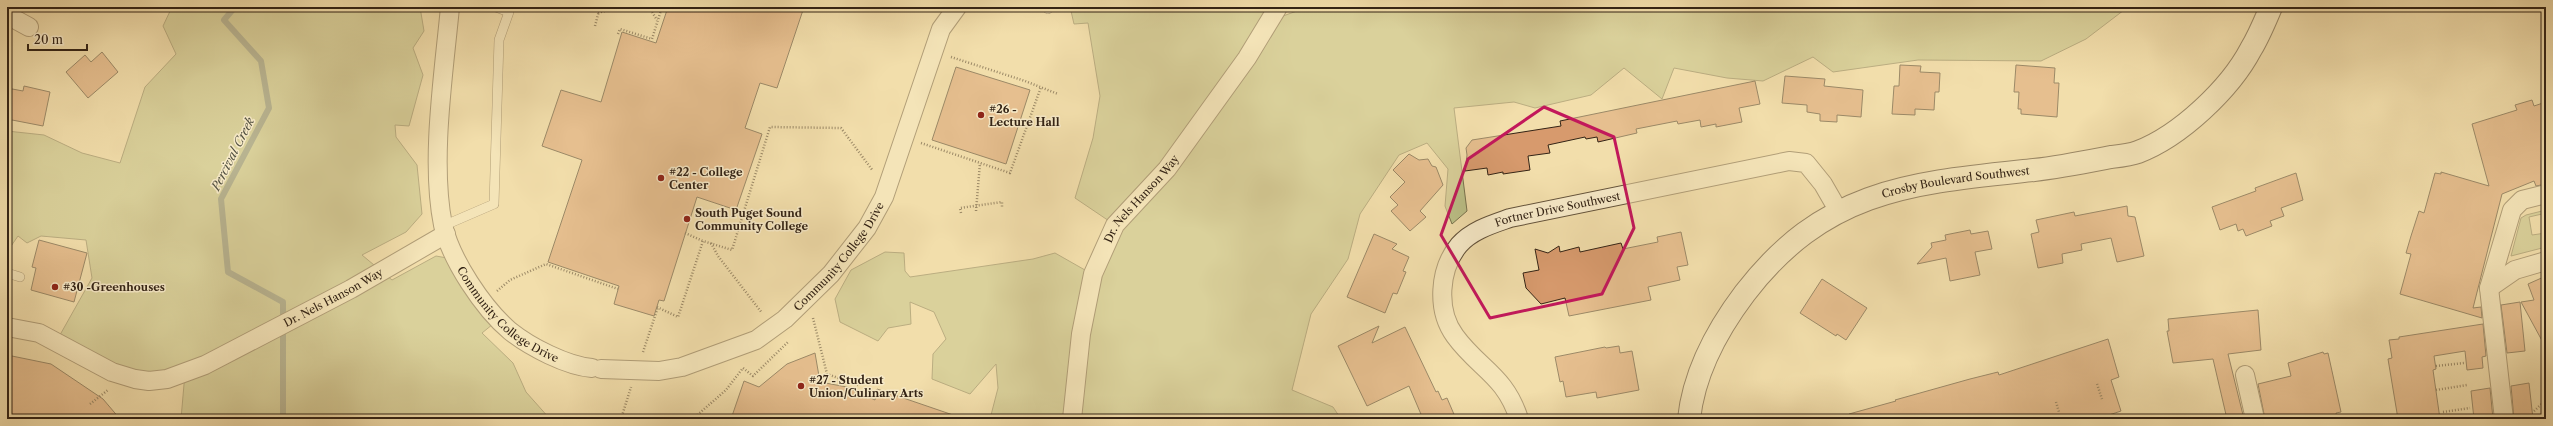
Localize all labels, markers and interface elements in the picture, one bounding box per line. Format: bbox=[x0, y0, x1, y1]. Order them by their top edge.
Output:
scale bar bbox=[28, 26, 87, 52]
text: 20 m bbox=[34, 32, 63, 47]
place label: #26 - Lecture Hall bbox=[989, 102, 1060, 129]
marker: #26 - Lecture Hall bbox=[976, 110, 986, 120]
water label: Percival Creek bbox=[207, 114, 258, 194]
street label: Dr. Nels Hanson Way bbox=[1101, 151, 1182, 245]
street label: Crosby Boulevard Southwest bbox=[1880, 164, 2030, 201]
place label: #22 - College Center bbox=[669, 165, 743, 192]
marker: #22 - College Center bbox=[656, 173, 666, 183]
street label: Fortner Drive Southwest bbox=[1493, 189, 1622, 230]
street label: Community College Drive bbox=[791, 199, 887, 314]
place label: South Puget Sound Community College bbox=[695, 206, 809, 233]
marker: South Puget Sound Community College bbox=[682, 214, 692, 224]
street label: Community College Drive bbox=[454, 264, 561, 365]
street label: Dr. Nels Hanson Way bbox=[281, 265, 386, 330]
place label: #30 -Greenhouses bbox=[63, 280, 165, 294]
marker: #30 -Greenhouses bbox=[50, 282, 60, 292]
place label: #27 - Student Union/Culinary Arts bbox=[809, 373, 923, 400]
marker: #27 - Student Union/Culinary Arts bbox=[796, 381, 806, 391]

